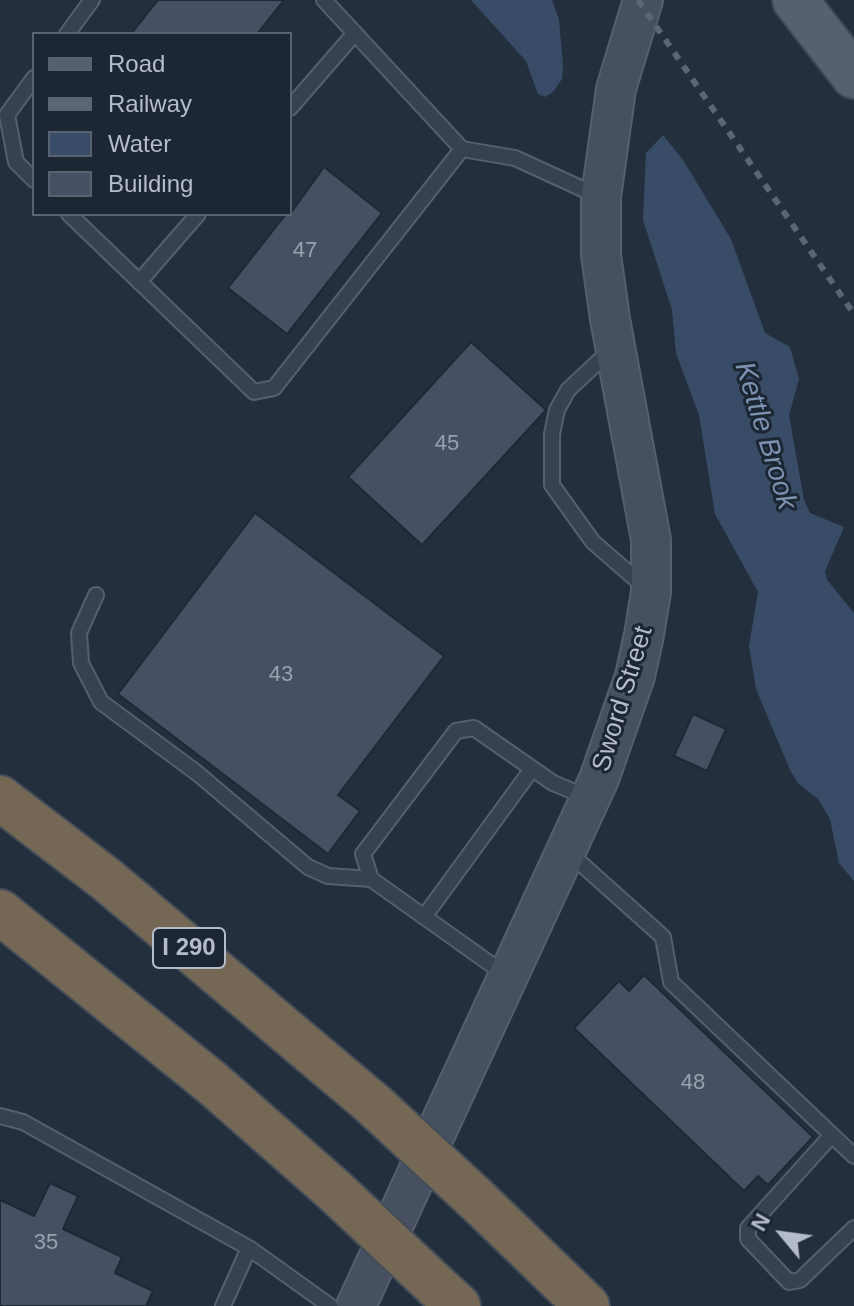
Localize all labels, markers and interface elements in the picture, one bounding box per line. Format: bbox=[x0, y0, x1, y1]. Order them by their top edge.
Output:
legend bbox=[32, 32, 292, 216]
text: Road bbox=[108, 50, 165, 77]
text: Railway bbox=[108, 90, 192, 117]
text: Water bbox=[108, 130, 171, 157]
text: Building bbox=[108, 170, 193, 197]
house number: 47 bbox=[293, 238, 317, 264]
water label: Kettle Brook bbox=[727, 358, 803, 514]
house number: 45 bbox=[435, 431, 459, 457]
street label: Sword Street bbox=[586, 623, 660, 775]
house number: 43 bbox=[269, 662, 293, 688]
road number: I 290 bbox=[153, 928, 225, 968]
house number: 48 bbox=[681, 1070, 705, 1096]
north arrow bbox=[742, 1194, 822, 1274]
text: N bbox=[746, 1209, 775, 1235]
house number: 35 bbox=[34, 1230, 58, 1256]

